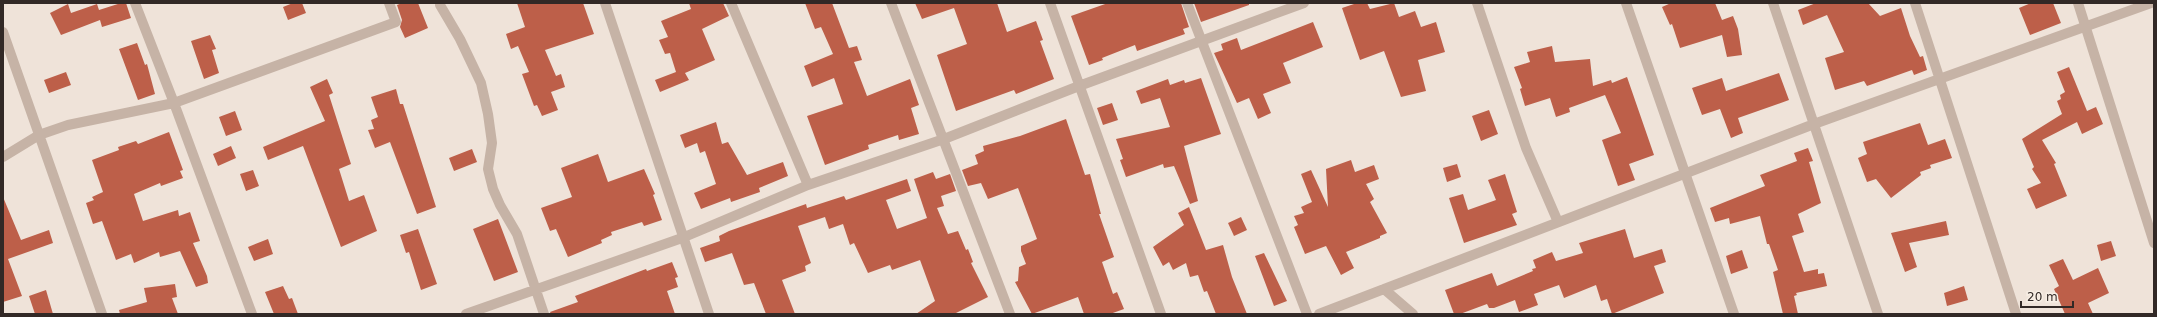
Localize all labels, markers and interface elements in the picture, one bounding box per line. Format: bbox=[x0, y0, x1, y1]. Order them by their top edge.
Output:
scale bar bbox=[2021, 283, 2073, 309]
text: 20 m bbox=[2027, 290, 2058, 304]

